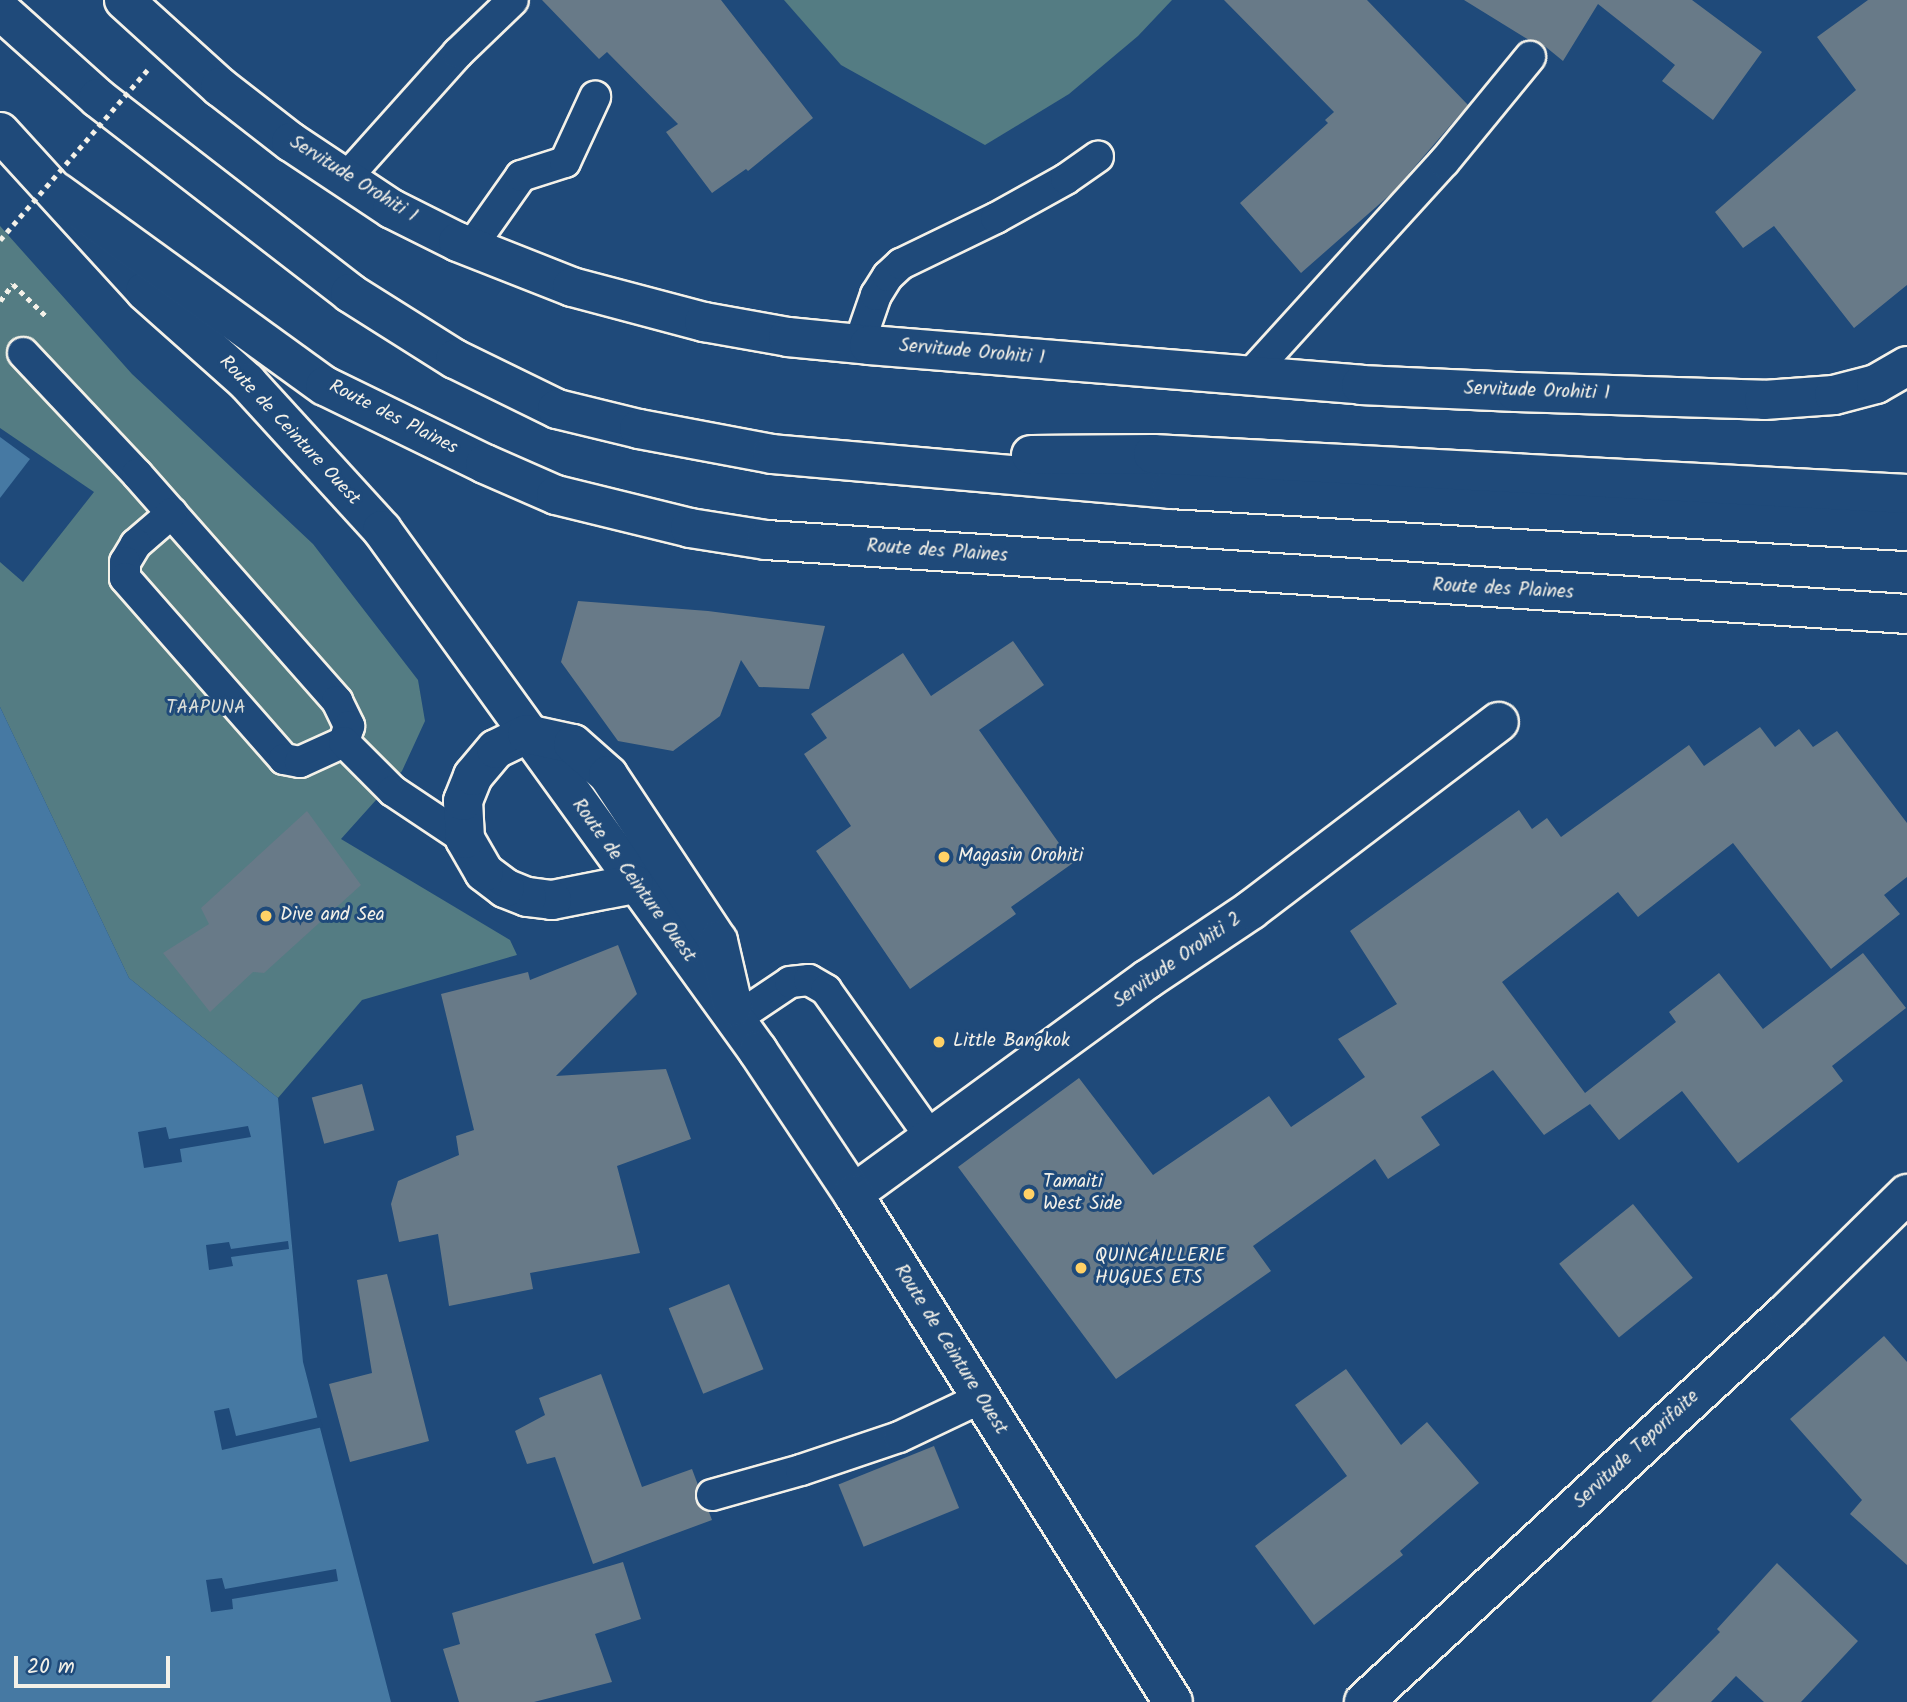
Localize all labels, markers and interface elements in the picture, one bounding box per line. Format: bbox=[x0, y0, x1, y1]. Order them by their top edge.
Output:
street label: Servitude Orohiti 1 bbox=[285, 132, 421, 228]
street label: Servitude Orohiti 1 bbox=[898, 335, 1046, 371]
street label: Route de Ceinture Ouest bbox=[214, 351, 364, 511]
street label: Route des Plaines bbox=[325, 376, 461, 460]
street label: Servitude Orohiti 1 bbox=[1463, 378, 1611, 406]
street label: Route des Plaines bbox=[866, 536, 1008, 568]
street label: Route des Plaines bbox=[1432, 575, 1574, 605]
park label: TAAPUNA bbox=[166, 698, 246, 720]
street label: Route de Ceinture Ouest bbox=[566, 795, 700, 967]
place label: Magasin Orohiti bbox=[958, 846, 1083, 868]
marker: Magasin Orohiti bbox=[936, 849, 952, 865]
place label: Dive and Sea bbox=[280, 905, 385, 927]
marker: Dive and Sea bbox=[258, 908, 274, 924]
street label: Servitude Orohiti 2 bbox=[1109, 908, 1247, 1014]
place label: Little Bangkok bbox=[953, 1031, 1070, 1053]
marker: Little Bangkok bbox=[931, 1034, 947, 1050]
place label: Tamaiti West Side bbox=[1043, 1172, 1122, 1216]
marker: Tamaiti West Side bbox=[1021, 1186, 1037, 1202]
place label: QUINCAILLERIE HUGUES ETS bbox=[1095, 1246, 1226, 1290]
marker: QUINCAILLERIE HUGUES ETS bbox=[1073, 1260, 1089, 1276]
street label: Route de Ceinture Ouest bbox=[888, 1261, 1012, 1439]
street label: Servitude Teporifaite bbox=[1570, 1386, 1704, 1514]
scale bar bbox=[18, 1642, 173, 1686]
text: 20 m bbox=[27, 1651, 75, 1684]

